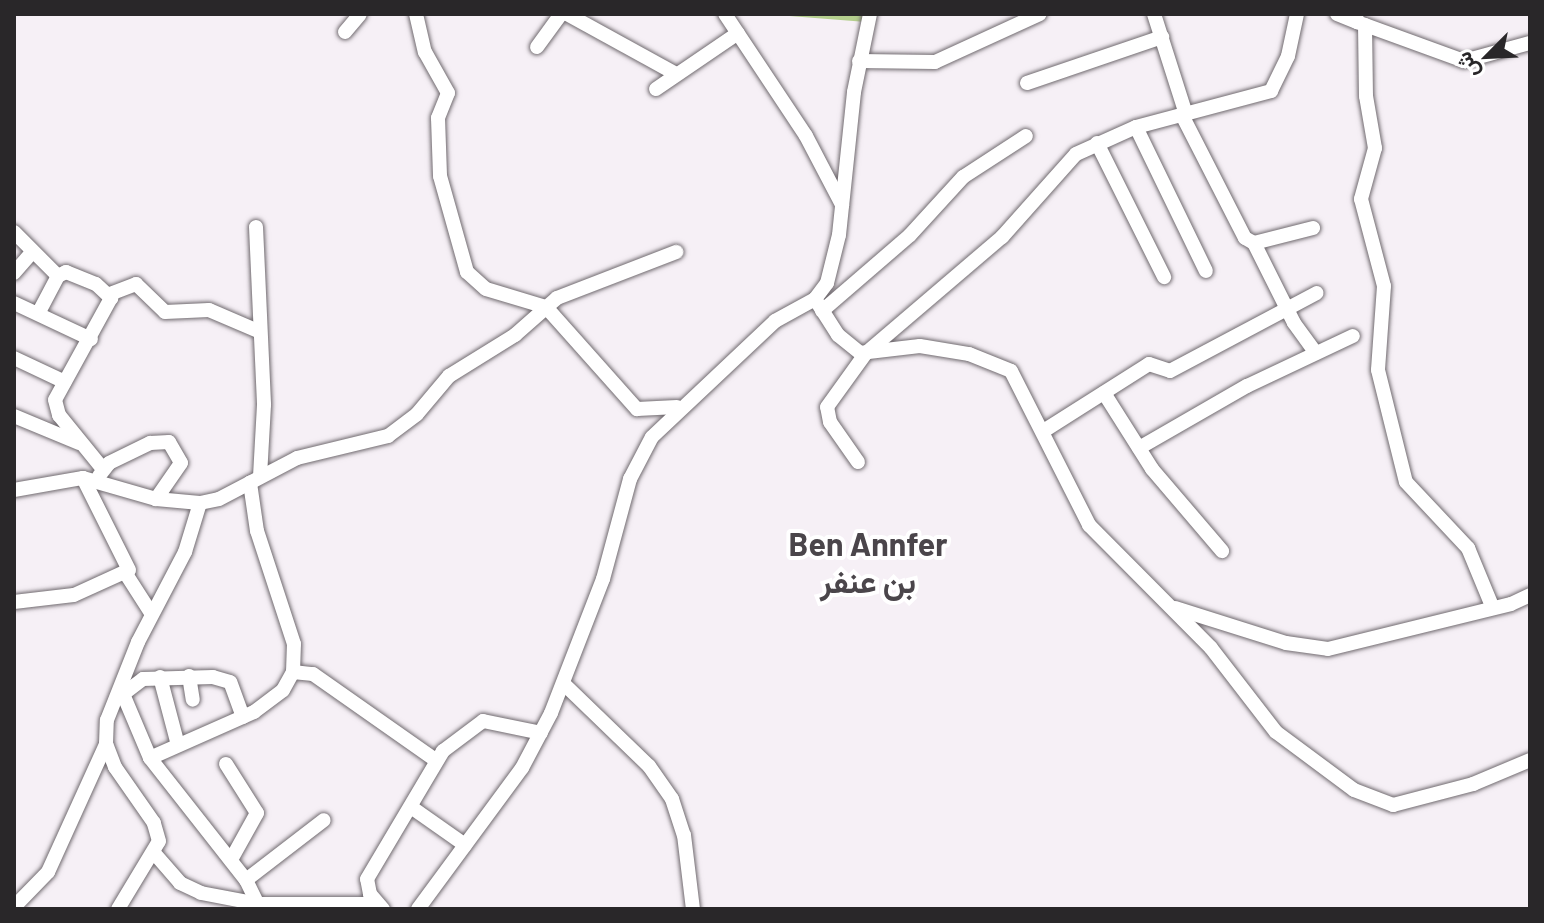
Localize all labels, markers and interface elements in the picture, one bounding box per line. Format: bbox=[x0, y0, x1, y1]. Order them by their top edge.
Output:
north arrow bbox=[1448, 16, 1528, 96]
text: ش bbox=[1449, 48, 1483, 83]
district label: Ben Annfer بن عنفر bbox=[789, 525, 947, 600]

